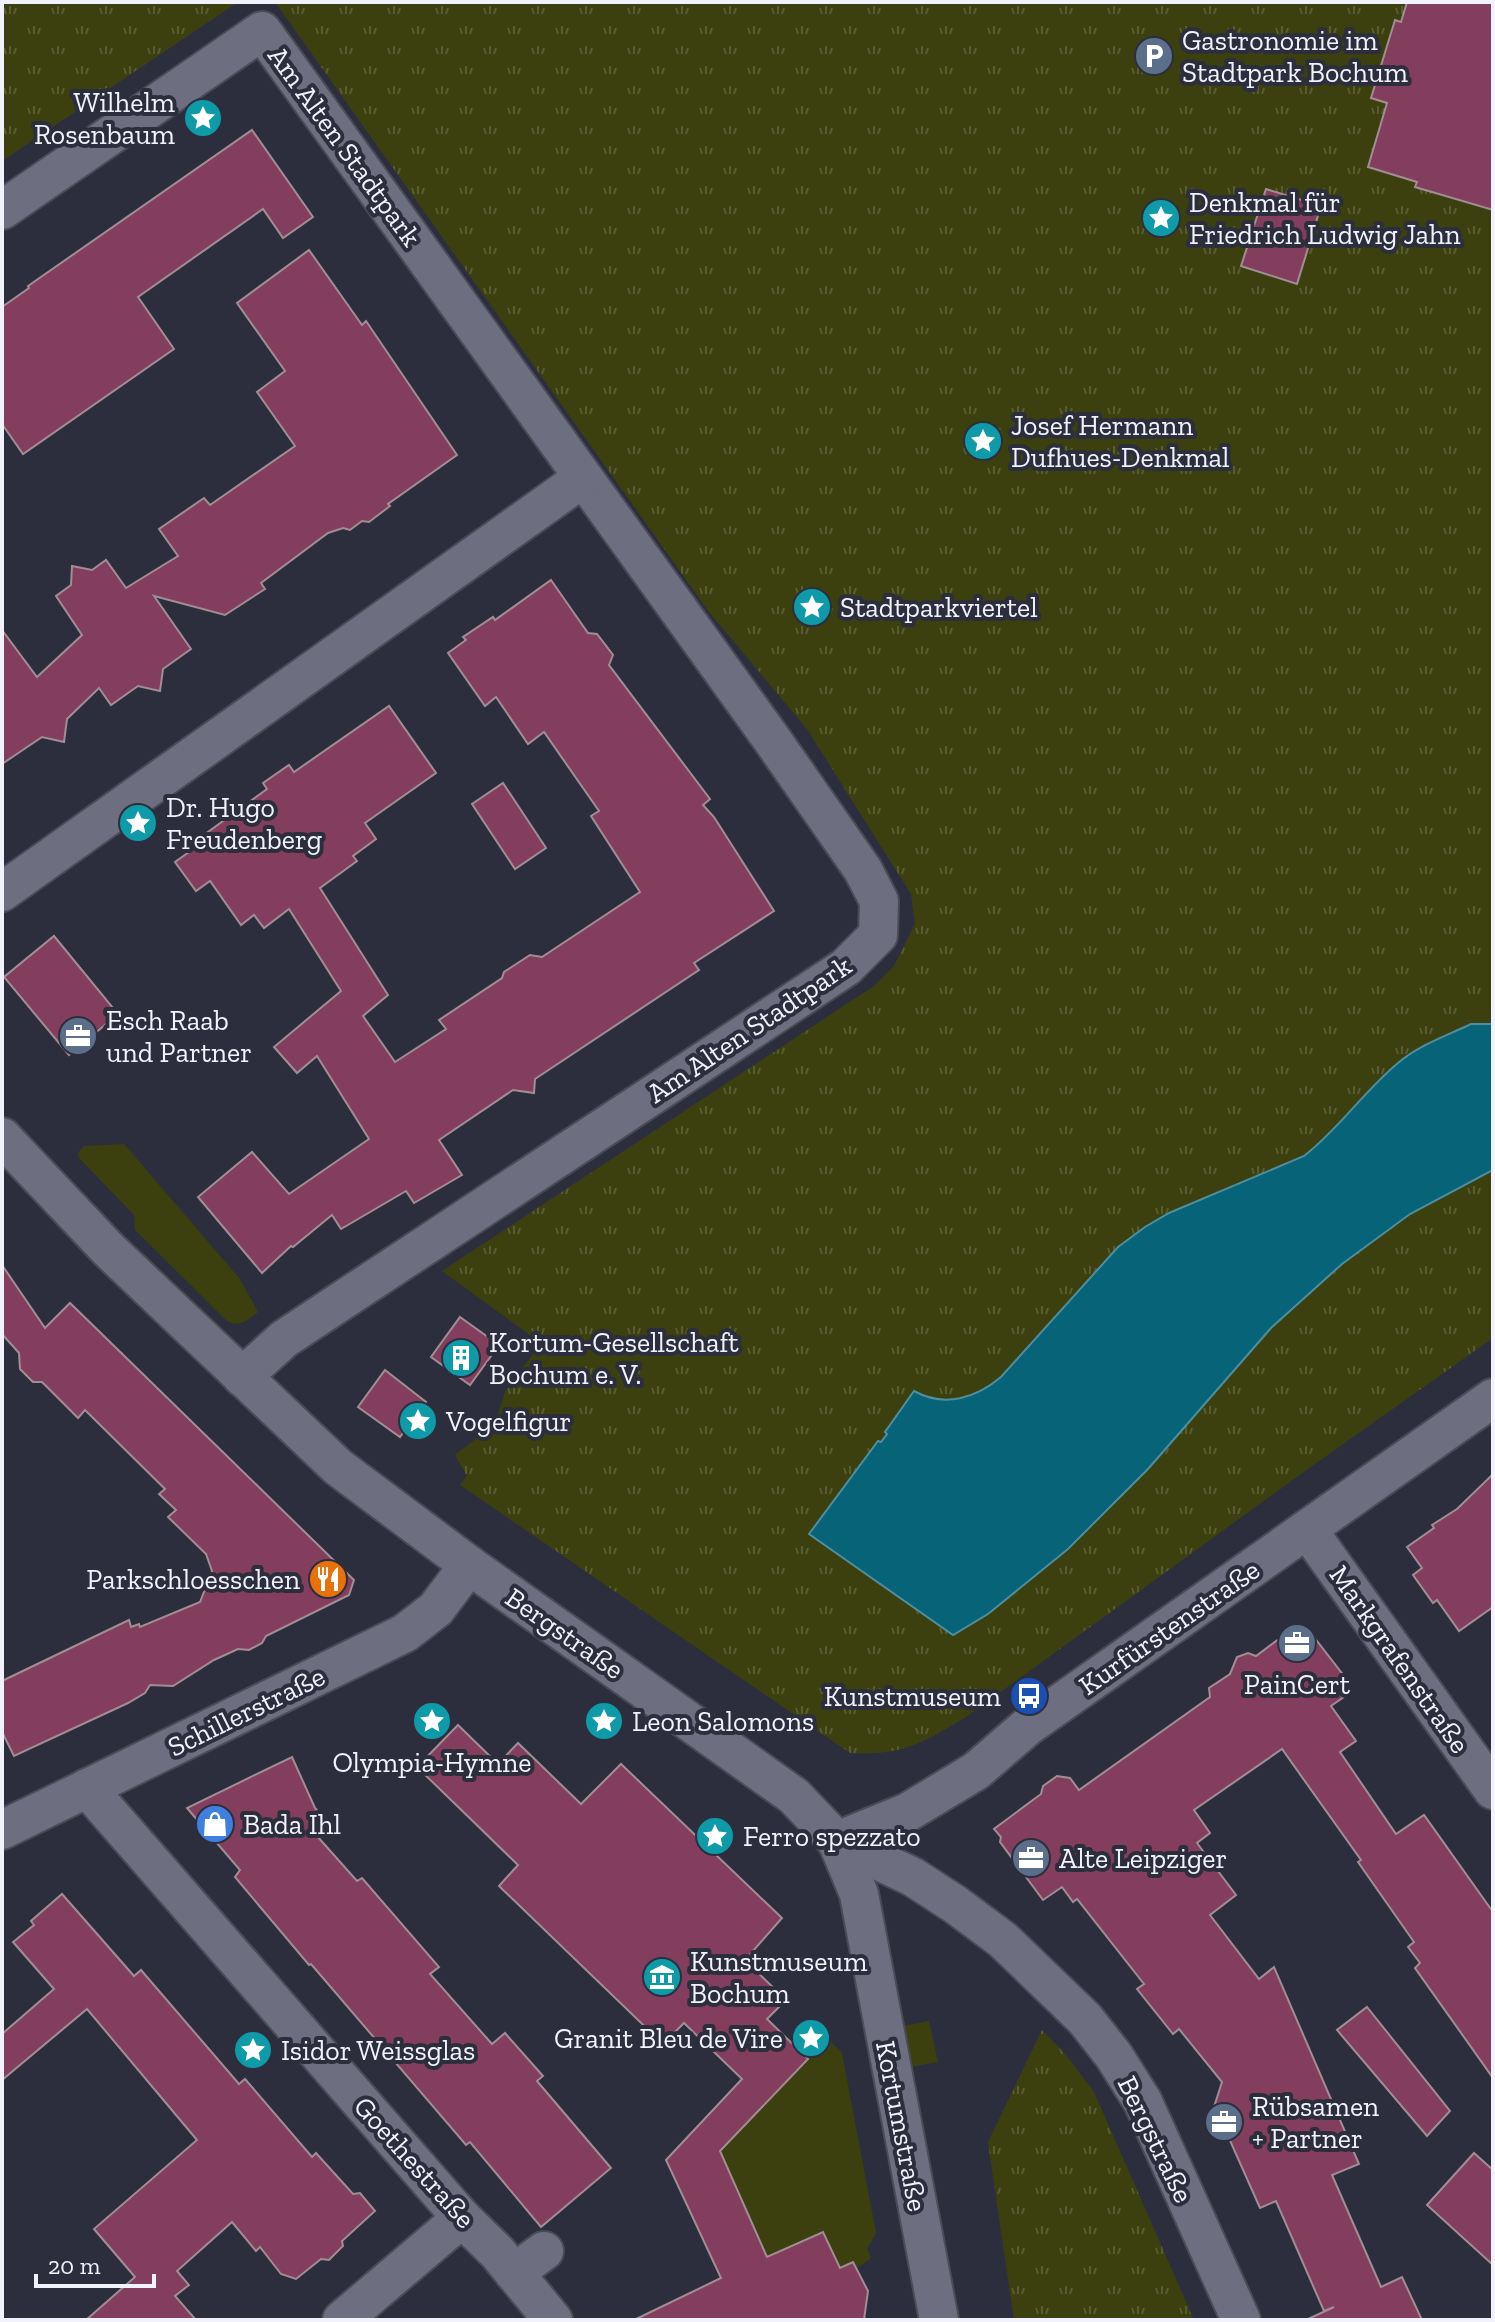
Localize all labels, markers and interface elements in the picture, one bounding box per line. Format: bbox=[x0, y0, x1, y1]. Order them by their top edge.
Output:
place label: Gastronomie im Stadtpark Bochum bbox=[1182, 24, 1408, 89]
parking icon: Gastronomie im Stadtpark Bochum bbox=[1133, 35, 1175, 77]
street label: Am Alten Stadtpark bbox=[261, 40, 428, 253]
place label: Wilhelm Rosenbaum bbox=[34, 86, 175, 151]
place icon: Wilhelm Rosenbaum bbox=[182, 97, 224, 139]
place label: Denkmal für Friedrich Ludwig Jahn bbox=[1189, 186, 1461, 251]
place icon: Denkmal für Friedrich Ludwig Jahn bbox=[1140, 197, 1182, 239]
place label: Josef Hermann Dufhues-Denkmal bbox=[1011, 409, 1230, 474]
place icon: Josef Hermann Dufhues-Denkmal bbox=[962, 420, 1004, 462]
place icon: Stadtparkviertel bbox=[791, 586, 833, 628]
place label: Stadtparkviertel bbox=[840, 591, 1038, 624]
place label: Dr. Hugo Freudenberg bbox=[166, 791, 322, 856]
place icon: Dr. Hugo Freudenberg bbox=[117, 802, 159, 844]
street label: Am Alten Stadtpark bbox=[641, 949, 858, 1110]
place label: Esch Raab und Partner bbox=[106, 1004, 252, 1069]
office icon: Esch Raab und Partner bbox=[57, 1015, 99, 1057]
place label: Kortum-Gesellschaft Bochum e. V. bbox=[489, 1326, 739, 1391]
building icon: Kortum-Gesellschaft Bochum e. V. bbox=[440, 1337, 482, 1379]
place icon: Vogelfigur bbox=[397, 1400, 439, 1442]
place label: Vogelfigur bbox=[445, 1405, 571, 1438]
street label: Kurfürstenstraße bbox=[1073, 1553, 1266, 1702]
restaurant icon: Parkschloesschen bbox=[307, 1558, 349, 1600]
street label: Markgrafenstraße bbox=[1323, 1559, 1477, 1759]
place label: Parkschloesschen bbox=[86, 1563, 300, 1596]
street label: Bergstraße bbox=[499, 1581, 630, 1686]
office icon: PainCert bbox=[1276, 1622, 1318, 1664]
street label: Schillerstraße bbox=[162, 1659, 330, 1764]
place label: PainCert bbox=[1244, 1668, 1351, 1701]
bus stop icon: Kunstmuseum bbox=[1008, 1675, 1050, 1717]
place label: Kunstmuseum bbox=[824, 1680, 1001, 1713]
place icon: Olympia-Hymne bbox=[411, 1700, 453, 1742]
place icon: Leon Salomons bbox=[583, 1700, 625, 1742]
place label: Leon Salomons bbox=[632, 1705, 814, 1738]
place label: Olympia-Hymne bbox=[333, 1746, 531, 1779]
shop icon: Bada Ihl bbox=[194, 1803, 236, 1845]
place label: Bada Ihl bbox=[243, 1808, 341, 1841]
place icon: Ferro spezzato bbox=[694, 1815, 736, 1857]
place label: Ferro spezzato bbox=[743, 1820, 921, 1853]
office icon: Alte Leipziger bbox=[1010, 1837, 1052, 1879]
place label: Alte Leipziger bbox=[1059, 1842, 1227, 1875]
place label: Kunstmuseum Bochum bbox=[690, 1945, 867, 2010]
museum icon: Kunstmuseum Bochum bbox=[641, 1956, 683, 1998]
place icon: Granit Bleu de Vire bbox=[790, 2017, 832, 2059]
place label: Granit Bleu de Vire bbox=[554, 2022, 783, 2055]
place icon: Isidor Weissglas bbox=[232, 2029, 274, 2071]
place label: Isidor Weissglas bbox=[281, 2034, 475, 2067]
street label: Kortumstraße bbox=[869, 2038, 934, 2214]
street label: Bergstraße bbox=[1111, 2071, 1200, 2208]
street label: Goethestraße bbox=[347, 2090, 482, 2235]
place label: Rübsamen + Partner bbox=[1252, 2090, 1379, 2155]
office icon: Rübsamen + Partner bbox=[1203, 2101, 1245, 2143]
scale bar bbox=[36, 2238, 154, 2288]
text: 20 m bbox=[48, 2251, 101, 2280]

